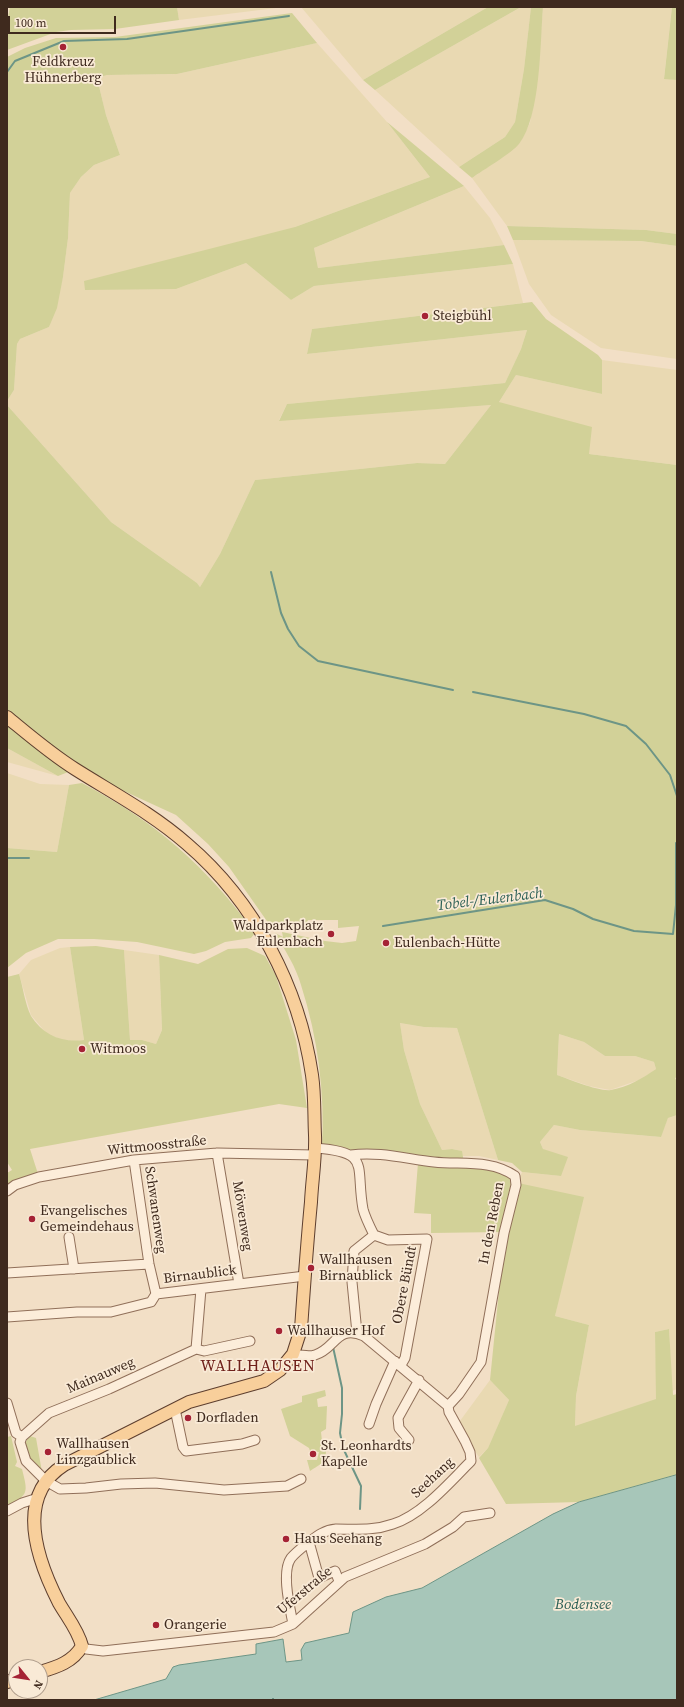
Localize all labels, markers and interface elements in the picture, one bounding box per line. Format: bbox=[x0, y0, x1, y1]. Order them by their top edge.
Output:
scale bar bbox=[10, 8, 118, 34]
text: 100 m bbox=[15, 15, 47, 31]
marker: Feldkreuz Hühnerberg bbox=[58, 42, 68, 52]
place label: Feldkreuz Hühnerberg bbox=[25, 54, 101, 86]
place label: Steigbühl bbox=[433, 308, 492, 324]
marker: Steigbühl bbox=[420, 311, 430, 321]
water label: Tobel-/Eulenbach bbox=[436, 885, 544, 915]
place label: Waldparkplatz Eulenbach bbox=[233, 918, 323, 950]
marker: Waldparkplatz Eulenbach bbox=[326, 929, 336, 939]
place label: Eulenbach-Hütte bbox=[394, 935, 500, 951]
marker: Eulenbach-Hütte bbox=[381, 938, 391, 948]
place label: Witmoos bbox=[90, 1041, 146, 1057]
marker: Witmoos bbox=[77, 1044, 87, 1054]
street label: Wittmoosstraße bbox=[107, 1132, 207, 1160]
street label: Schwanenweg bbox=[141, 1165, 169, 1255]
street label: Möwenweg bbox=[228, 1180, 256, 1252]
street label: In den Reben bbox=[476, 1180, 508, 1266]
place label: Evangelisches Gemeindehaus bbox=[40, 1203, 134, 1236]
marker: Evangelisches Gemeindehaus bbox=[27, 1214, 37, 1224]
street label: Obere Bündt bbox=[389, 1245, 421, 1325]
place label: Wallhausen Birnaublick bbox=[319, 1252, 392, 1284]
street label: Birnaublick bbox=[163, 1262, 237, 1288]
marker: Wallhausen Birnaublick bbox=[306, 1263, 316, 1273]
place label: Wallhauser Hof bbox=[287, 1323, 384, 1339]
marker: Wallhauser Hof bbox=[274, 1326, 284, 1336]
street label: Mainauweg bbox=[65, 1354, 137, 1398]
district label: WALLHAUSEN bbox=[200, 1357, 316, 1377]
place label: Dorfladen bbox=[196, 1410, 259, 1426]
marker: Dorfladen bbox=[183, 1413, 193, 1423]
place label: Wallhausen Linzgaublick bbox=[56, 1436, 136, 1468]
place label: St. Leonhardts Kapelle bbox=[321, 1438, 412, 1470]
marker: Wallhausen Linzgaublick bbox=[43, 1447, 53, 1457]
marker: St. Leonhardts Kapelle bbox=[308, 1449, 318, 1459]
street label: Seehang bbox=[408, 1454, 458, 1502]
place label: Haus Seehang bbox=[294, 1531, 382, 1547]
marker: Haus Seehang bbox=[281, 1534, 291, 1544]
street label: Uferstraße bbox=[274, 1563, 336, 1619]
water label: Bodensee bbox=[555, 1596, 611, 1614]
place label: Orangerie bbox=[164, 1617, 227, 1633]
marker: Orangerie bbox=[151, 1620, 161, 1630]
north arrow bbox=[8, 1659, 48, 1699]
text: N bbox=[29, 1678, 46, 1692]

